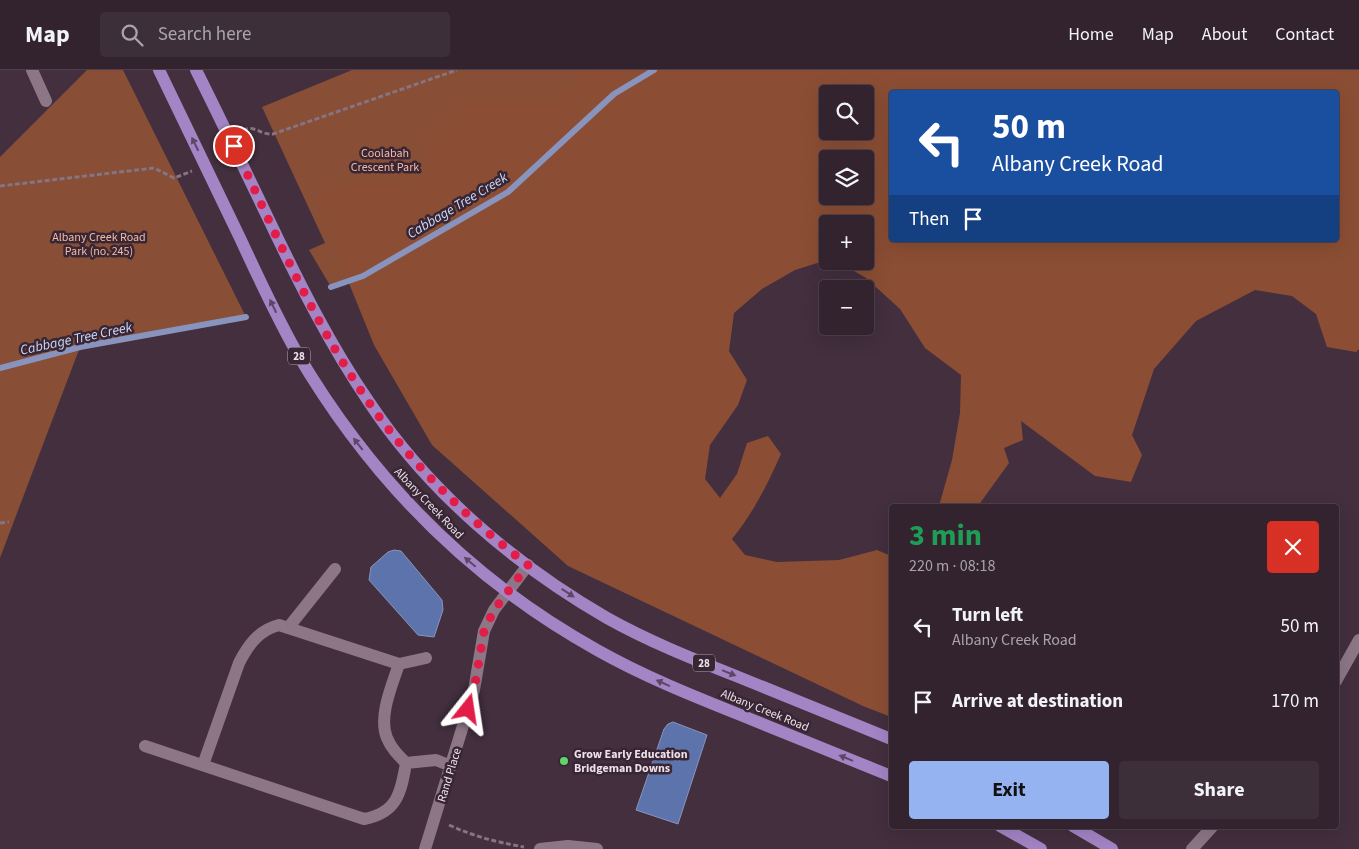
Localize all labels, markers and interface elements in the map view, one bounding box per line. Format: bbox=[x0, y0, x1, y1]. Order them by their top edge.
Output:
search box bbox=[100, 12, 450, 57]
text: Map bbox=[25, 17, 70, 52]
icon: search bbox=[118, 21, 146, 49]
text: Search here bbox=[158, 21, 251, 48]
text: Home bbox=[1068, 22, 1114, 47]
text: Map bbox=[1142, 22, 1174, 47]
text: About bbox=[1202, 22, 1247, 47]
text: Contact bbox=[1275, 22, 1334, 47]
map controls bbox=[819, 85, 874, 335]
button: search bbox=[819, 85, 874, 140]
text: 50 m bbox=[992, 102, 1066, 152]
icon: left bbox=[909, 110, 974, 175]
pin bbox=[213, 125, 255, 167]
icon: arrive bbox=[220, 132, 248, 160]
one-way arrow bbox=[191, 137, 199, 151]
park label: Coolabah Crescent Park bbox=[351, 145, 419, 176]
text: Albany Creek Road bbox=[992, 148, 1164, 180]
button: layers bbox=[819, 150, 874, 205]
water label: Cabbage Tree Creek bbox=[403, 168, 512, 244]
icon: arrive bbox=[959, 205, 987, 233]
text: Then bbox=[909, 206, 949, 233]
button: + bbox=[819, 215, 874, 270]
park label: Albany Creek Road Park (no. 245) bbox=[52, 229, 146, 260]
button: − bbox=[819, 280, 874, 335]
one-way arrow bbox=[269, 299, 277, 313]
water label: Cabbage Tree Creek bbox=[18, 317, 134, 361]
road number: 28 bbox=[288, 348, 310, 364]
one-way arrow bbox=[353, 438, 364, 451]
street label: Albany Creek Road bbox=[390, 464, 467, 543]
text: 3 min bbox=[909, 514, 982, 557]
button: close bbox=[1267, 521, 1319, 573]
text: 220 m · 08:18 bbox=[909, 555, 996, 577]
one-way arrow bbox=[464, 556, 476, 568]
one-way arrow bbox=[561, 588, 575, 598]
text: Turn left bbox=[952, 602, 1023, 629]
icon: left bbox=[909, 613, 937, 641]
text: 50 m bbox=[1281, 613, 1319, 640]
text: Albany Creek Road bbox=[952, 629, 1077, 651]
road number: 28 bbox=[693, 654, 715, 672]
one-way arrow bbox=[721, 670, 736, 678]
one-way arrow bbox=[656, 679, 670, 687]
position arrow bbox=[441, 682, 493, 734]
street label: Albany Creek Road bbox=[718, 685, 811, 736]
icon: arrive bbox=[909, 688, 937, 716]
text: Arrive at destination bbox=[952, 688, 1123, 715]
text: 170 m bbox=[1271, 688, 1319, 715]
street label: Rand Place bbox=[433, 746, 466, 804]
place label: Grow Early Education Bridgeman Downs bbox=[574, 746, 688, 777]
one-way arrow bbox=[839, 753, 853, 761]
marker: Grow Early Education Bridgeman Downs bbox=[558, 755, 570, 767]
button: Exit bbox=[909, 761, 1109, 819]
button: Share bbox=[1119, 761, 1319, 819]

